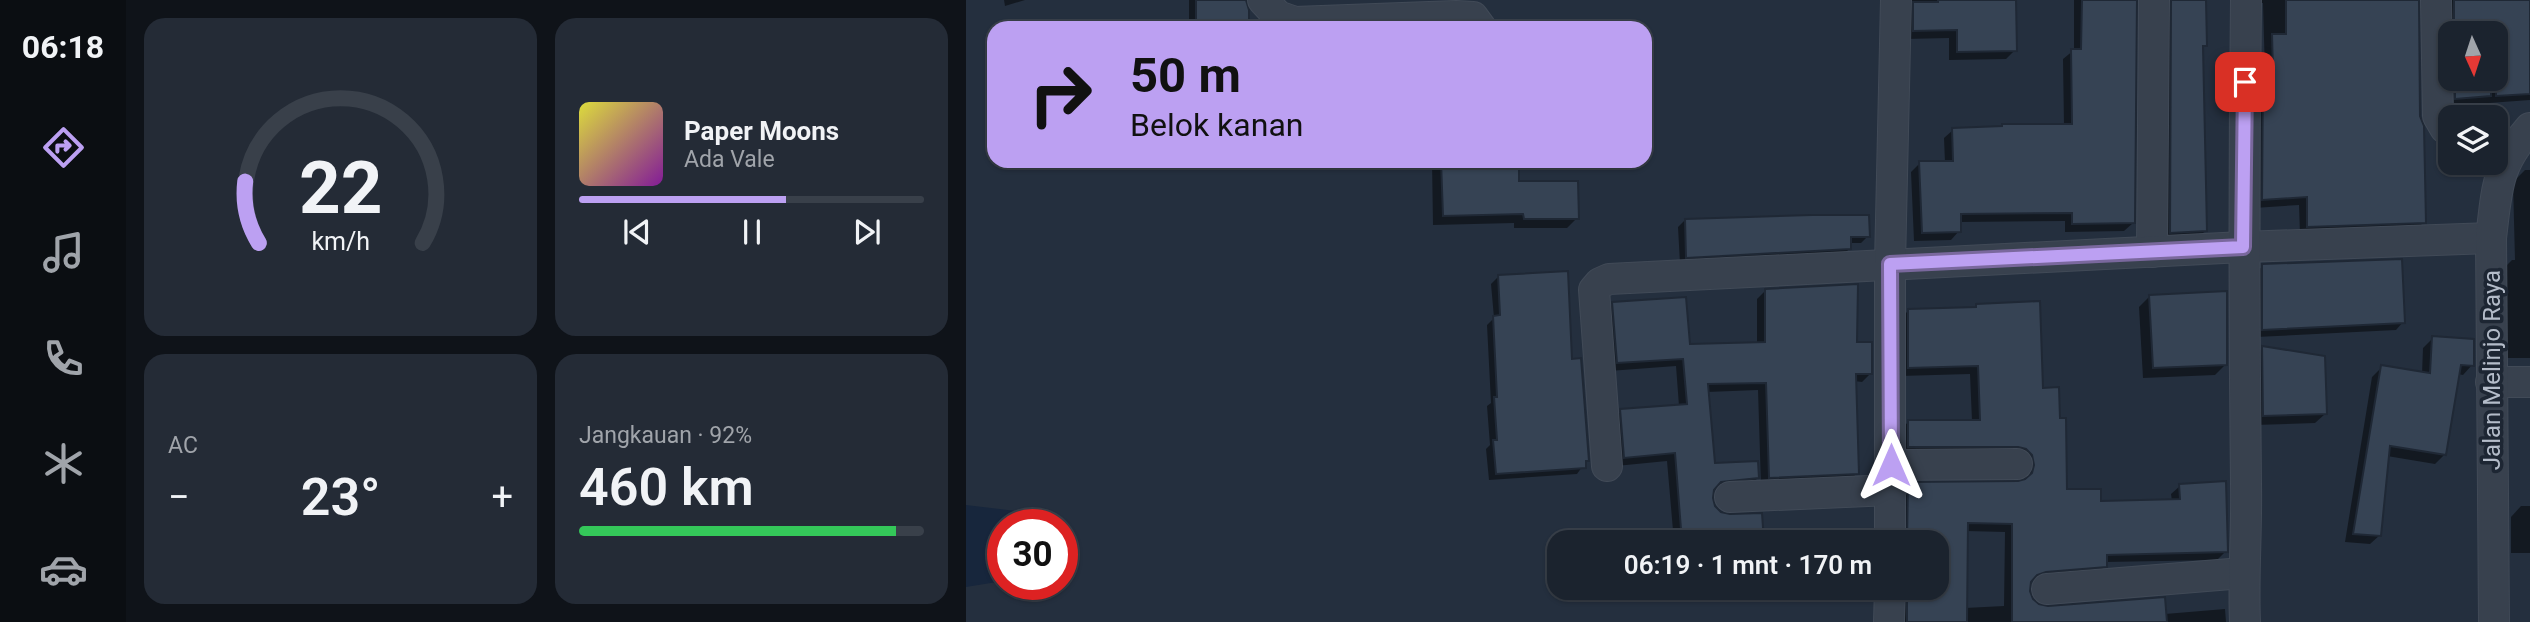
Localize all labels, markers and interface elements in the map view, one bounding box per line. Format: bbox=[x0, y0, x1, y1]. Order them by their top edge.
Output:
north arrow bbox=[2438, 21, 2508, 91]
map controls bbox=[2438, 21, 2508, 175]
text: 06:18 bbox=[22, 28, 104, 66]
text: 50 m bbox=[1130, 47, 1241, 104]
icon: right bbox=[1015, 49, 1106, 140]
pin bbox=[2215, 52, 2275, 112]
icon: arrive bbox=[2226, 63, 2264, 101]
button: layers bbox=[2438, 105, 2508, 175]
text: Belok kanan bbox=[1130, 106, 1303, 144]
text: Paper Moons bbox=[684, 116, 839, 146]
icon: directions bbox=[39, 123, 88, 172]
text: 22 bbox=[299, 145, 382, 231]
text: Ada Vale bbox=[684, 146, 775, 173]
icon: previous bbox=[618, 213, 656, 251]
icon: pause bbox=[733, 213, 771, 251]
icon: next bbox=[848, 213, 886, 251]
text: km/h bbox=[311, 227, 370, 256]
icon: music bbox=[39, 228, 88, 277]
street label: Jalan Melinjo Raya bbox=[2478, 270, 2506, 470]
icon: phone bbox=[39, 334, 88, 383]
text: Jangkauan · 92% bbox=[579, 422, 752, 449]
position arrow bbox=[1854, 428, 1928, 502]
text: AC bbox=[168, 432, 198, 459]
icon: climate bbox=[39, 439, 88, 488]
text: 460 km bbox=[579, 457, 754, 518]
text: 23° bbox=[301, 467, 380, 528]
text: − bbox=[168, 475, 190, 519]
text: + bbox=[491, 475, 513, 519]
speed limit sign: 30 bbox=[987, 509, 1078, 600]
icon: car bbox=[39, 545, 88, 594]
text: 06:19 · 1 mnt · 170 m bbox=[1624, 550, 1872, 580]

